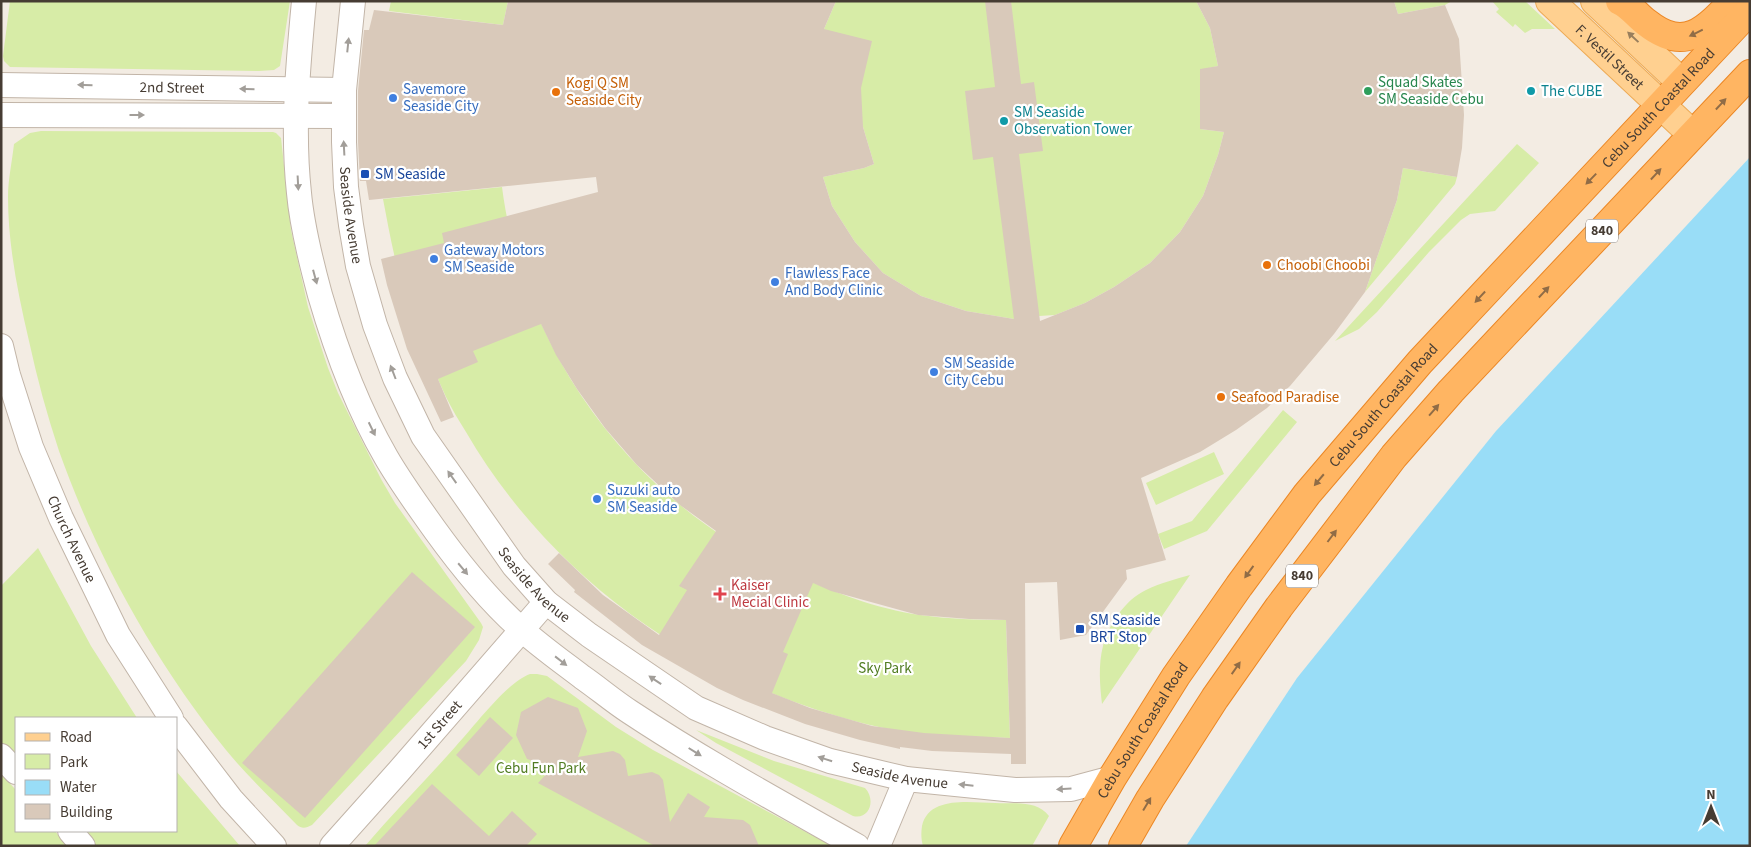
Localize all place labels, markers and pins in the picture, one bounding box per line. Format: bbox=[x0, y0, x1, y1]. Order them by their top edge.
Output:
place label: Squad Skates SM Seaside Cebu bbox=[1378, 72, 1484, 110]
place label: Kogi Q SM Seaside City bbox=[566, 73, 642, 111]
place label: Savemore Seaside City bbox=[403, 79, 479, 117]
place label: The CUBE bbox=[1541, 81, 1602, 102]
marker: Squad Skates SM Seaside Cebu bbox=[1362, 85, 1374, 97]
marker: The CUBE bbox=[1525, 85, 1537, 97]
marker: Kogi Q SM Seaside City bbox=[550, 86, 562, 98]
marker: Savemore Seaside City bbox=[387, 92, 399, 104]
place label: SM Seaside Observation Tower bbox=[1014, 102, 1133, 140]
marker: SM Seaside Observation Tower bbox=[998, 115, 1010, 127]
place label: SM Seaside bbox=[375, 164, 445, 185]
marker: SM Seaside bbox=[359, 168, 371, 180]
place label: Gateway Motors SM Seaside bbox=[444, 240, 544, 278]
marker: Gateway Motors SM Seaside bbox=[428, 253, 440, 265]
place label: Choobi Choobi bbox=[1277, 255, 1370, 276]
marker: Choobi Choobi bbox=[1261, 259, 1273, 271]
place label: Flawless Face And Body Clinic bbox=[785, 263, 883, 301]
marker: Flawless Face And Body Clinic bbox=[769, 276, 781, 288]
place label: SM Seaside City Cebu bbox=[944, 353, 1014, 391]
marker: SM Seaside City Cebu bbox=[928, 366, 940, 378]
place label: Seafood Paradise bbox=[1231, 387, 1339, 408]
marker: Seafood Paradise bbox=[1215, 391, 1227, 403]
place label: Suzuki auto SM Seaside bbox=[607, 480, 680, 518]
marker: Suzuki auto SM Seaside bbox=[591, 493, 603, 505]
place label: Kaiser Mecial Clinic bbox=[731, 575, 809, 613]
marker: Kaiser Mecial Clinic bbox=[713, 587, 727, 601]
place label: SM Seaside BRT Stop bbox=[1090, 610, 1160, 648]
marker: SM Seaside BRT Stop bbox=[1074, 623, 1086, 635]

